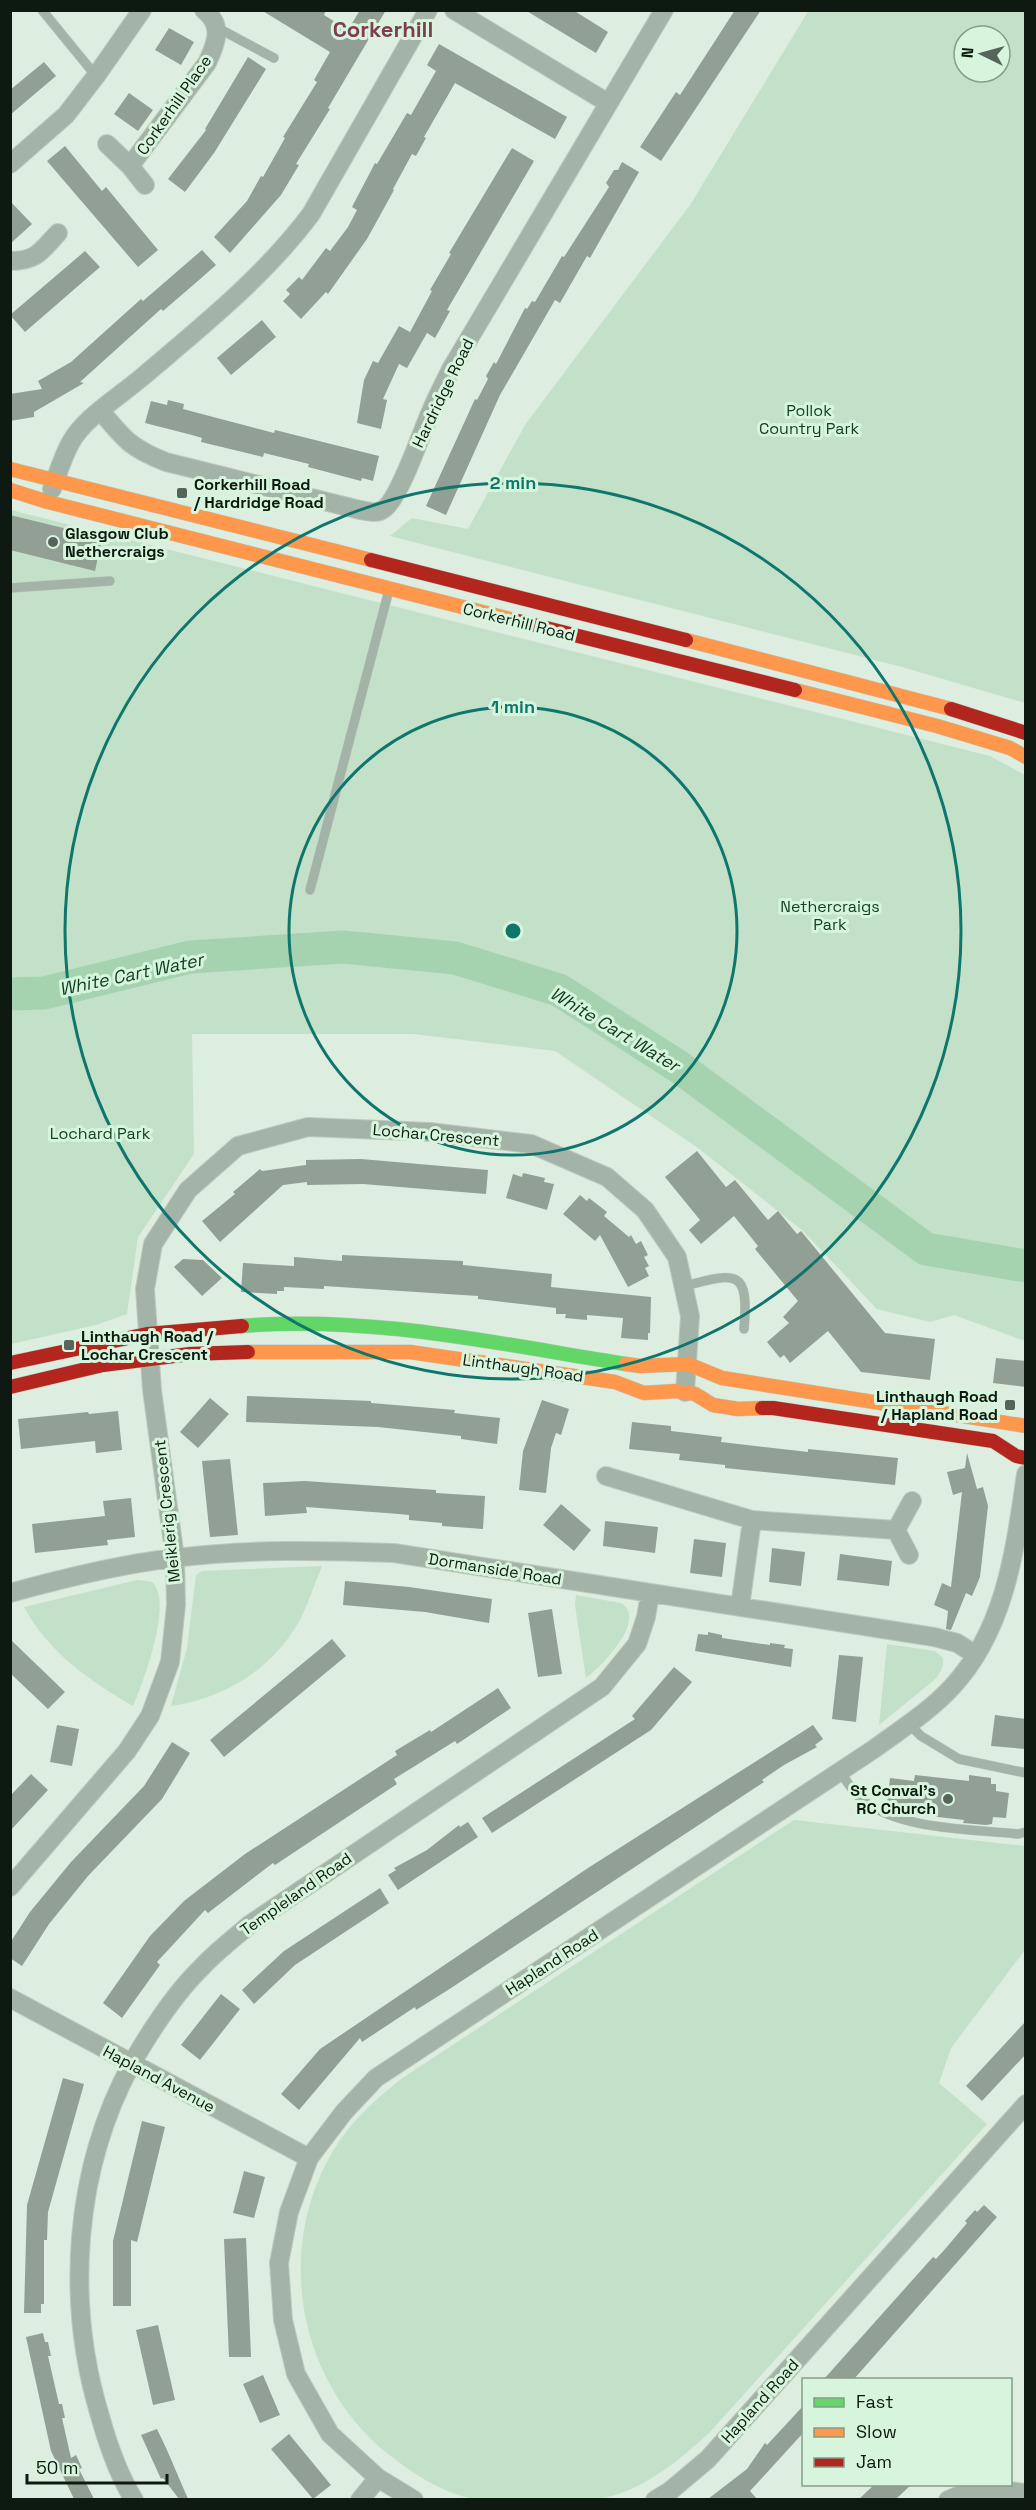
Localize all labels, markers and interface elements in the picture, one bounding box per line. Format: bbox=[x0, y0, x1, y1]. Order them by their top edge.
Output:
district label: Corkerhill bbox=[333, 15, 433, 43]
north arrow bbox=[952, 24, 1012, 84]
text: N bbox=[957, 46, 978, 59]
street label: Corkerhill Place bbox=[132, 51, 216, 159]
street label: Hardridge Road bbox=[407, 335, 479, 451]
park label: Pollok Country Park bbox=[759, 400, 859, 439]
text: 2 min bbox=[490, 471, 536, 494]
place label: Corkerhill Road / Hardridge Road bbox=[193, 474, 324, 513]
marker: Corkerhill Road / Hardridge Road bbox=[175, 486, 189, 500]
place label: Glasgow Club Nethercraigs bbox=[65, 523, 169, 562]
marker: Glasgow Club Nethercraigs bbox=[46, 535, 60, 549]
street label: Corkerhill Road bbox=[461, 598, 577, 646]
text: 1 min bbox=[491, 695, 535, 718]
park label: Nethercraigs Park bbox=[780, 896, 880, 935]
centre of rings bbox=[503, 921, 523, 941]
water label: White Cart Water bbox=[57, 947, 207, 1000]
water label: White Cart Water bbox=[546, 981, 686, 1078]
street label: Lochar Crescent bbox=[372, 1119, 500, 1151]
park label: Lochard Park bbox=[50, 1123, 151, 1144]
place label: Linthaugh Road / Lochar Crescent bbox=[81, 1326, 214, 1365]
marker: Linthaugh Road / Lochar Crescent bbox=[62, 1338, 76, 1352]
street label: Linthaugh Road bbox=[461, 1349, 585, 1387]
place label: Linthaugh Road / Hapland Road bbox=[876, 1386, 998, 1425]
marker: Linthaugh Road / Hapland Road bbox=[1003, 1398, 1017, 1412]
street label: Meiklerig Crescent bbox=[149, 1439, 185, 1583]
street label: Dormanside Road bbox=[427, 1548, 563, 1590]
place label: St Conval's RC Church bbox=[850, 1780, 936, 1819]
marker: St Conval's RC Church bbox=[941, 1792, 955, 1806]
street label: Templeland Road bbox=[236, 1848, 356, 1940]
street label: Hapland Road bbox=[502, 1924, 602, 2000]
street label: Hapland Avenue bbox=[99, 2041, 219, 2117]
street label: Hapland Road bbox=[717, 2354, 803, 2448]
legend bbox=[802, 2378, 1012, 2486]
text: Fast bbox=[856, 2390, 893, 2413]
text: Slow bbox=[856, 2420, 897, 2443]
scale bar bbox=[27, 2447, 166, 2485]
text: Jam bbox=[856, 2450, 892, 2473]
text: 50 m bbox=[36, 2456, 78, 2479]

